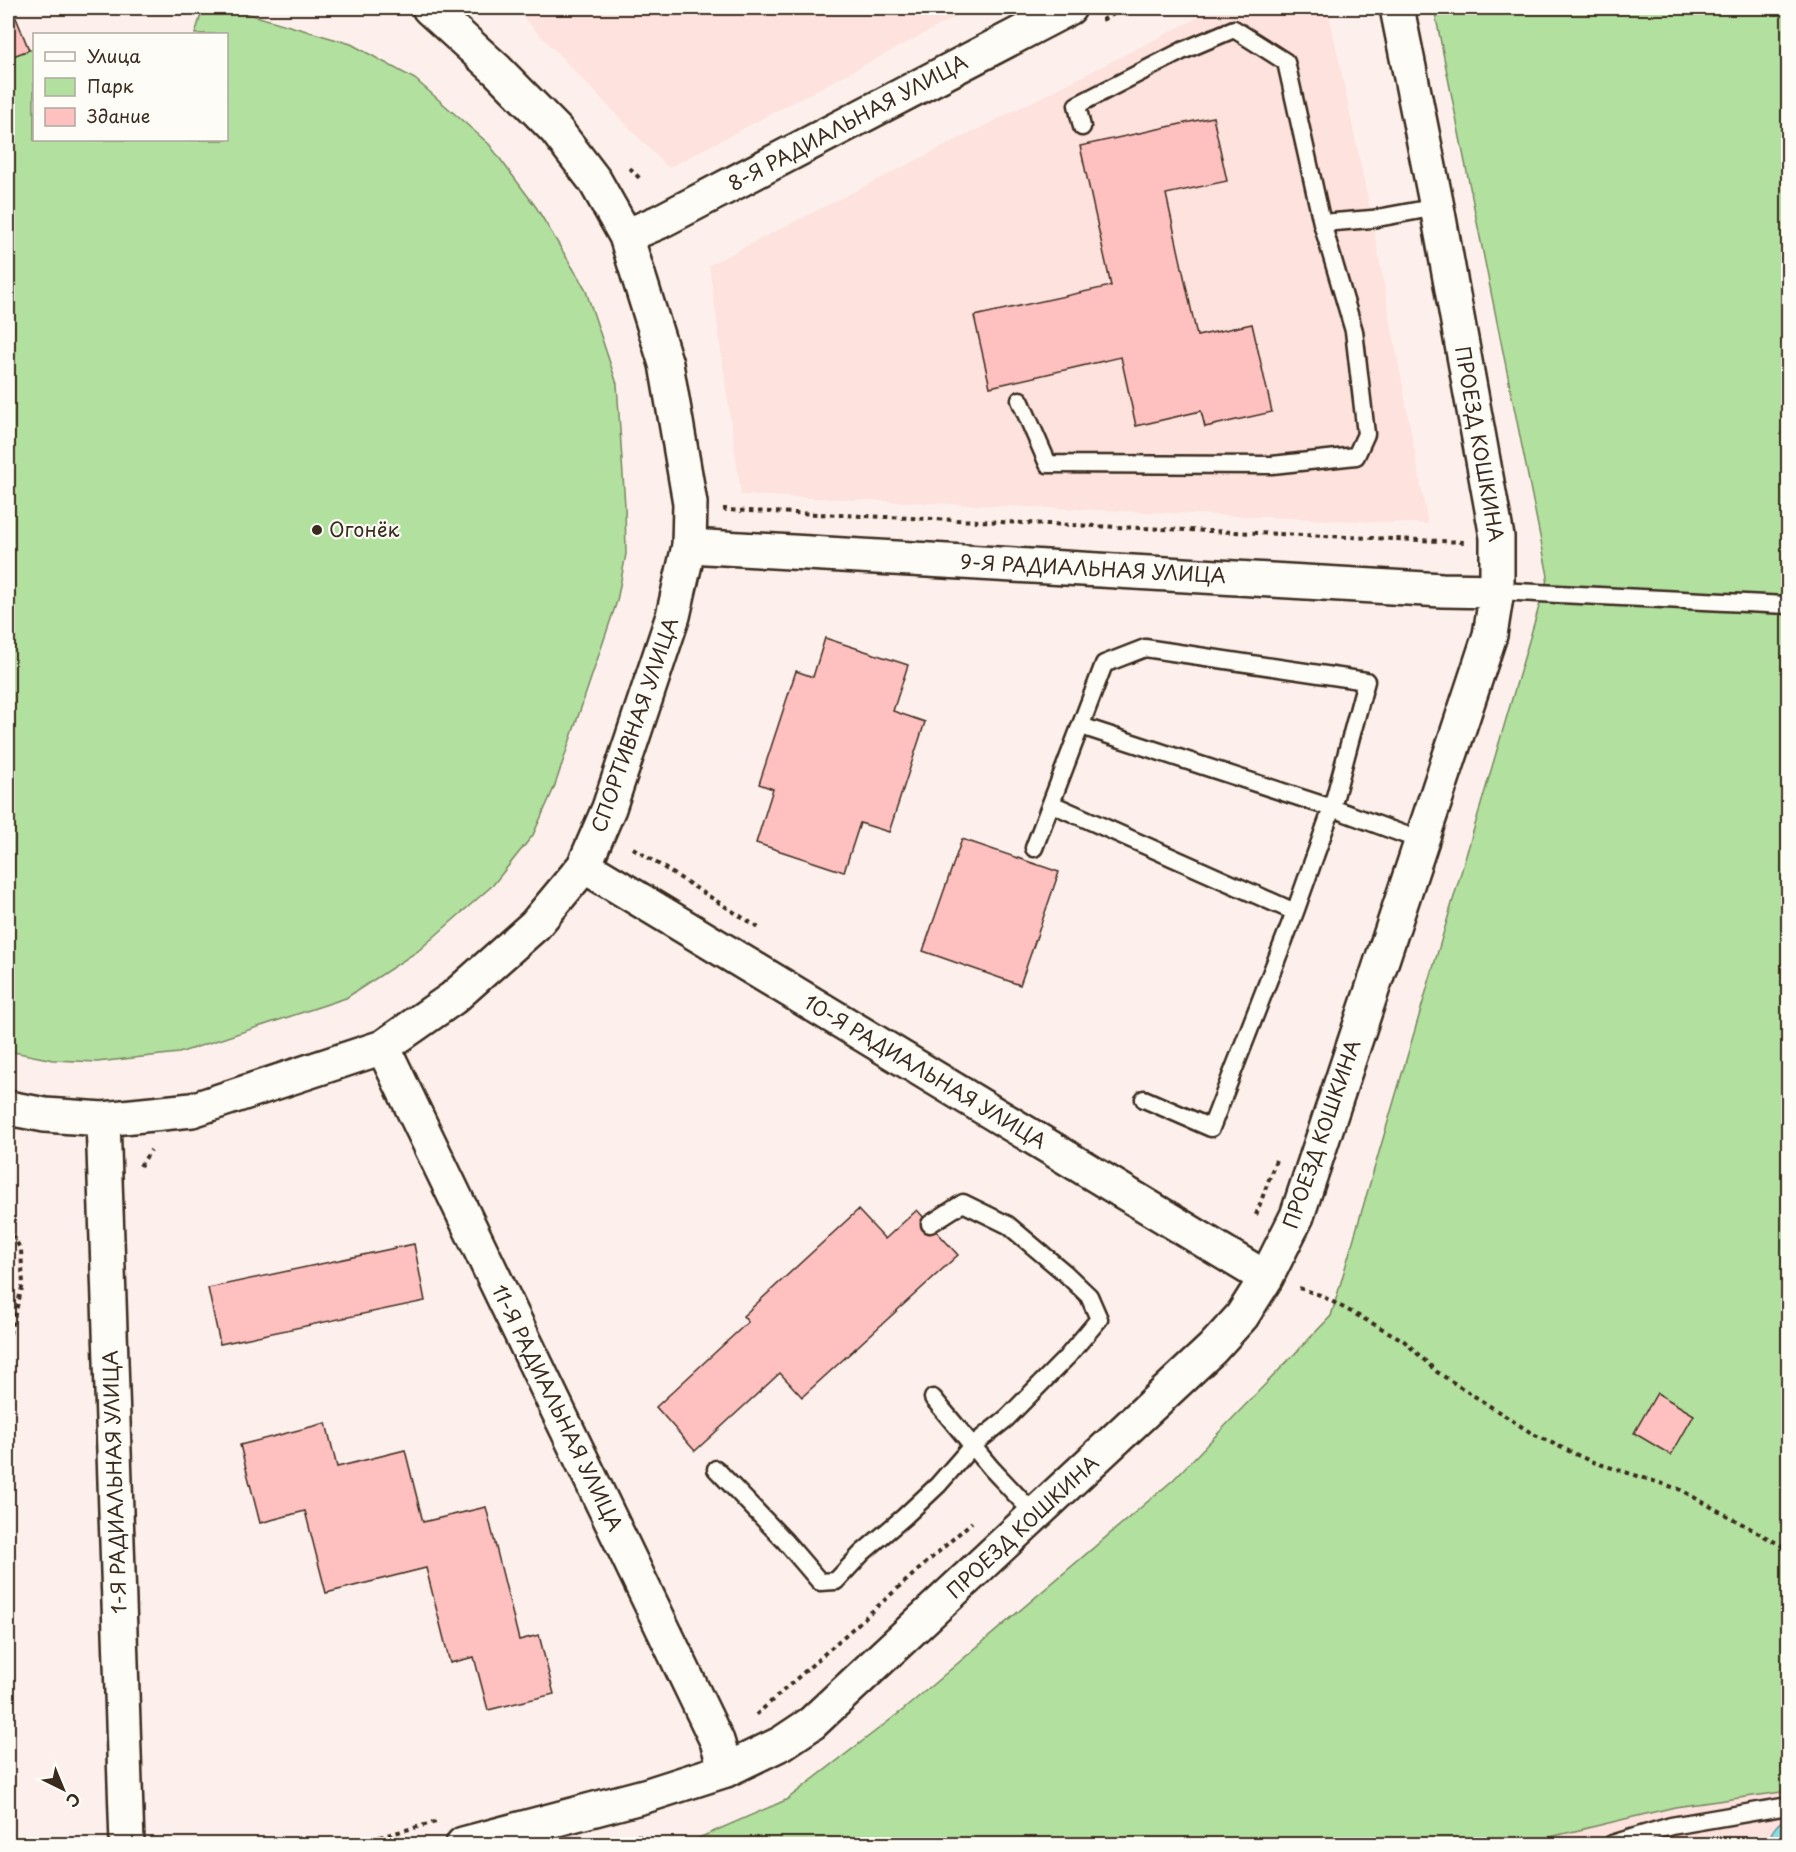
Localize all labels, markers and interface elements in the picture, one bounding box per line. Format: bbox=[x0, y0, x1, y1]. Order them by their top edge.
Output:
legend bbox=[33, 33, 228, 141]
text: Улица bbox=[87, 42, 141, 69]
street label: 8-Я РАДИАЛЬНАЯ УЛИЦА bbox=[723, 46, 972, 198]
text: Парк bbox=[87, 72, 134, 99]
text: Здание bbox=[87, 102, 150, 129]
street label: ПРОЕЗД КОШКИНА bbox=[1448, 344, 1512, 544]
place label: Огонёк bbox=[329, 514, 400, 544]
marker: Огонёк bbox=[310, 523, 324, 537]
street label: 9-Я РАДИАЛЬНАЯ УЛИЦА bbox=[959, 546, 1227, 590]
street label: СПОРТИВНАЯ УЛИЦА bbox=[583, 613, 685, 836]
street label: 10-Я РАДИАЛЬНАЯ УЛИЦА bbox=[799, 987, 1052, 1156]
street label: ПРОЕЗД КОШКИНА bbox=[1275, 1035, 1367, 1232]
street label: 11-Я РАДИАЛЬНАЯ УЛИЦА bbox=[485, 1279, 631, 1536]
street label: 1-Я РАДИАЛЬНАЯ УЛИЦА bbox=[94, 1350, 134, 1614]
street label: ПРОЕЗД КОШКИНА bbox=[940, 1448, 1105, 1605]
north arrow bbox=[33, 1759, 93, 1819]
text: С bbox=[61, 1788, 87, 1814]

